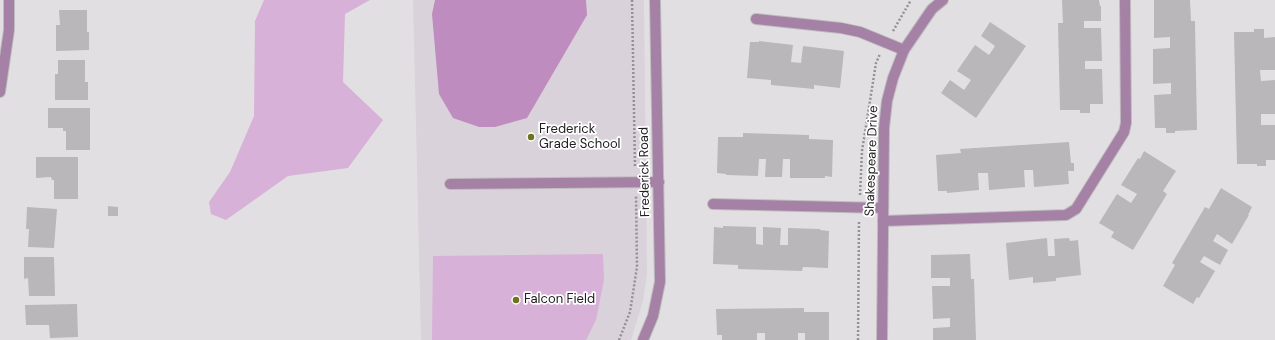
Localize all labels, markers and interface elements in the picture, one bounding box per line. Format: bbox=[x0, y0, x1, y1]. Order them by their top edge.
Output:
street label: Shakespeare Drive bbox=[862, 105, 882, 217]
place label: Frederick Grade School bbox=[539, 122, 620, 153]
street label: Frederick Road bbox=[636, 127, 654, 217]
marker: Frederick Grade School bbox=[526, 132, 536, 142]
place label: Falcon Field bbox=[524, 292, 595, 308]
marker: Falcon Field bbox=[511, 295, 521, 305]

